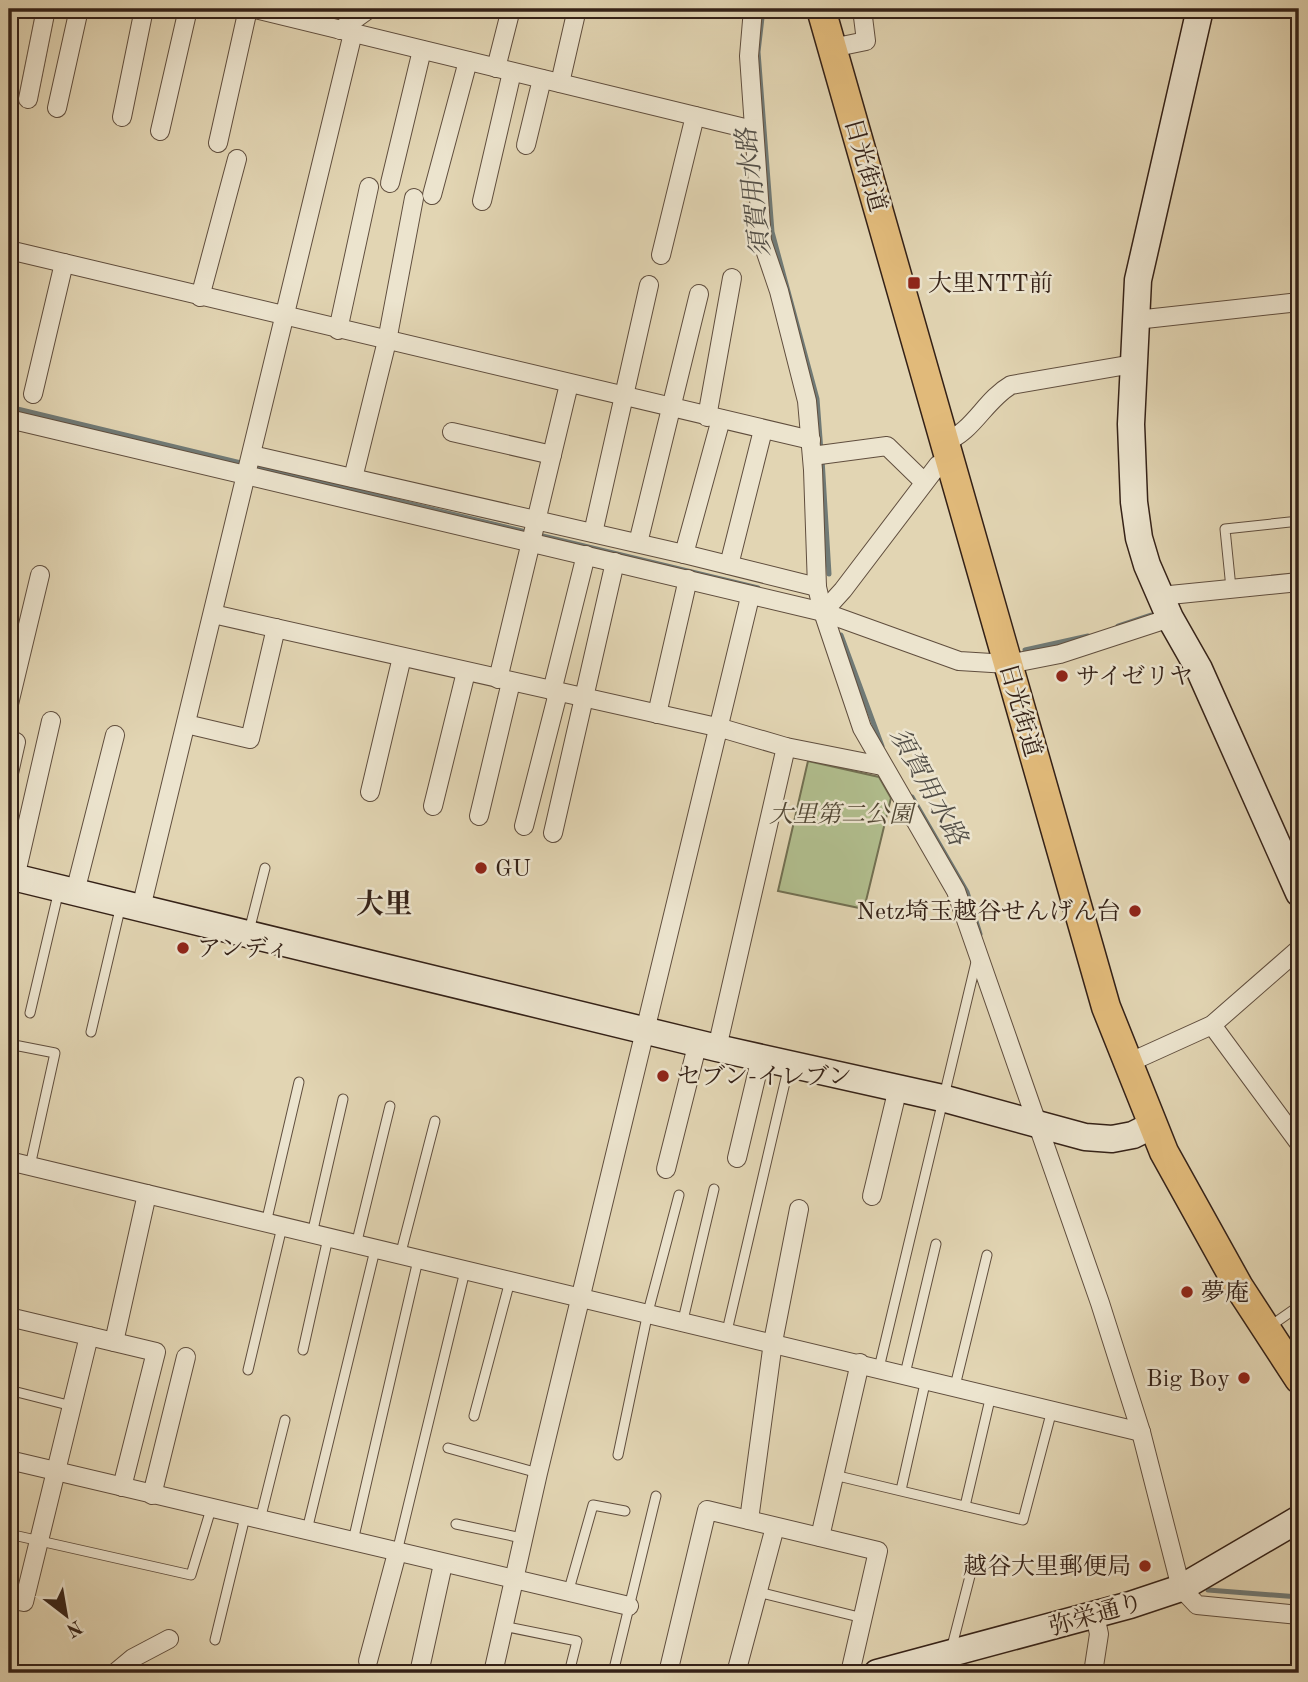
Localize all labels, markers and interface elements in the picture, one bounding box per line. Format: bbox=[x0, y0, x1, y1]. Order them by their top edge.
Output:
street label: 日光街道 bbox=[839, 115, 892, 215]
water label: 須賀用水路 bbox=[732, 125, 776, 259]
place label: 大里NTT前 bbox=[928, 270, 1053, 297]
marker: 大里NTT前 bbox=[906, 275, 922, 291]
street label: 日光街道 bbox=[994, 660, 1047, 760]
place label: サイゼリヤ bbox=[1076, 665, 1193, 690]
marker: サイゼリヤ bbox=[1054, 668, 1070, 684]
water label: 須賀用水路 bbox=[884, 723, 973, 852]
park label: 大里第二公園 bbox=[769, 801, 917, 828]
place label: GU bbox=[495, 858, 531, 882]
marker: GU bbox=[473, 860, 489, 876]
district label: 大里 bbox=[356, 889, 412, 920]
place label: Netz埼玉越谷せんげん台 bbox=[857, 898, 1121, 925]
marker: Netz埼玉越谷せんげん台 bbox=[1127, 903, 1143, 919]
place label: アンディ bbox=[197, 936, 290, 962]
marker: アンディ bbox=[175, 940, 191, 956]
place label: セブン-イレブン bbox=[677, 1064, 852, 1090]
marker: セブン-イレブン bbox=[655, 1068, 671, 1084]
place label: 夢庵 bbox=[1201, 1279, 1249, 1306]
marker: 夢庵 bbox=[1179, 1284, 1195, 1300]
place label: Big Boy bbox=[1146, 1368, 1230, 1392]
marker: Big Boy bbox=[1236, 1370, 1252, 1386]
place label: 越谷大里郵便局 bbox=[963, 1553, 1131, 1580]
marker: 越谷大里郵便局 bbox=[1137, 1558, 1153, 1574]
north arrow bbox=[32, 1580, 102, 1650]
street label: 弥栄通り bbox=[1046, 1588, 1146, 1641]
text: N bbox=[62, 1616, 85, 1640]

